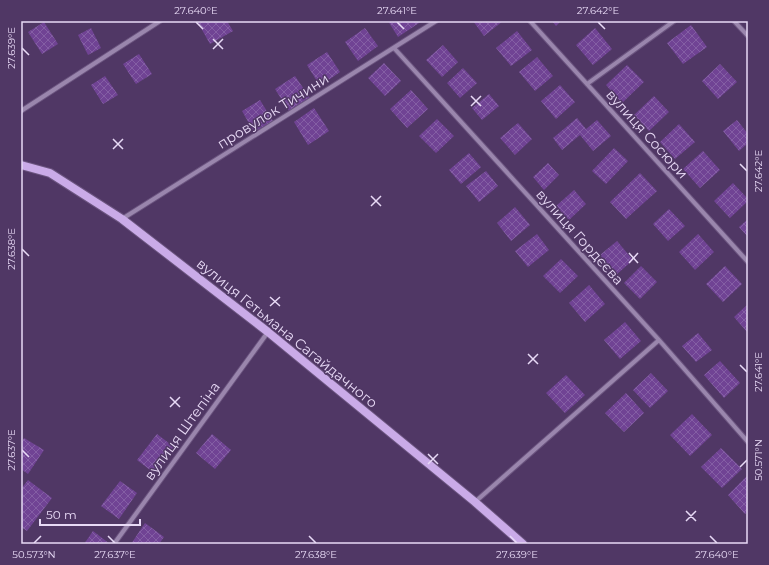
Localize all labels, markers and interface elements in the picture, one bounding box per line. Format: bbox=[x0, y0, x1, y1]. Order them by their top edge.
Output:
text: 27.640°E bbox=[174, 4, 218, 17]
text: 27.641°E bbox=[377, 4, 417, 17]
text: 27.642°E bbox=[577, 4, 619, 17]
text: 27.639°E bbox=[5, 27, 18, 69]
street label: провулок Тичини bbox=[214, 69, 332, 153]
street label: вулиця Сосюри bbox=[602, 86, 692, 182]
text: 27.642°E bbox=[752, 150, 765, 192]
street label: вулиця Гордєєва bbox=[532, 185, 628, 289]
text: 27.638°E bbox=[5, 228, 18, 270]
street label: вулиця Гетьмана Сагайдачного bbox=[193, 254, 381, 412]
text: 27.641°E bbox=[752, 352, 765, 392]
street label: вулиця Штепіна bbox=[140, 378, 224, 484]
text: 27.637°E bbox=[5, 429, 18, 471]
text: 50.571°N bbox=[752, 439, 765, 481]
scale bar bbox=[40, 501, 140, 527]
text: 50 m bbox=[46, 507, 77, 522]
text: 50.573°N bbox=[12, 548, 56, 561]
text: 27.637°E bbox=[94, 548, 136, 561]
text: 27.638°E bbox=[295, 548, 337, 561]
text: 27.639°E bbox=[496, 548, 538, 561]
text: 27.640°E bbox=[695, 548, 739, 561]

